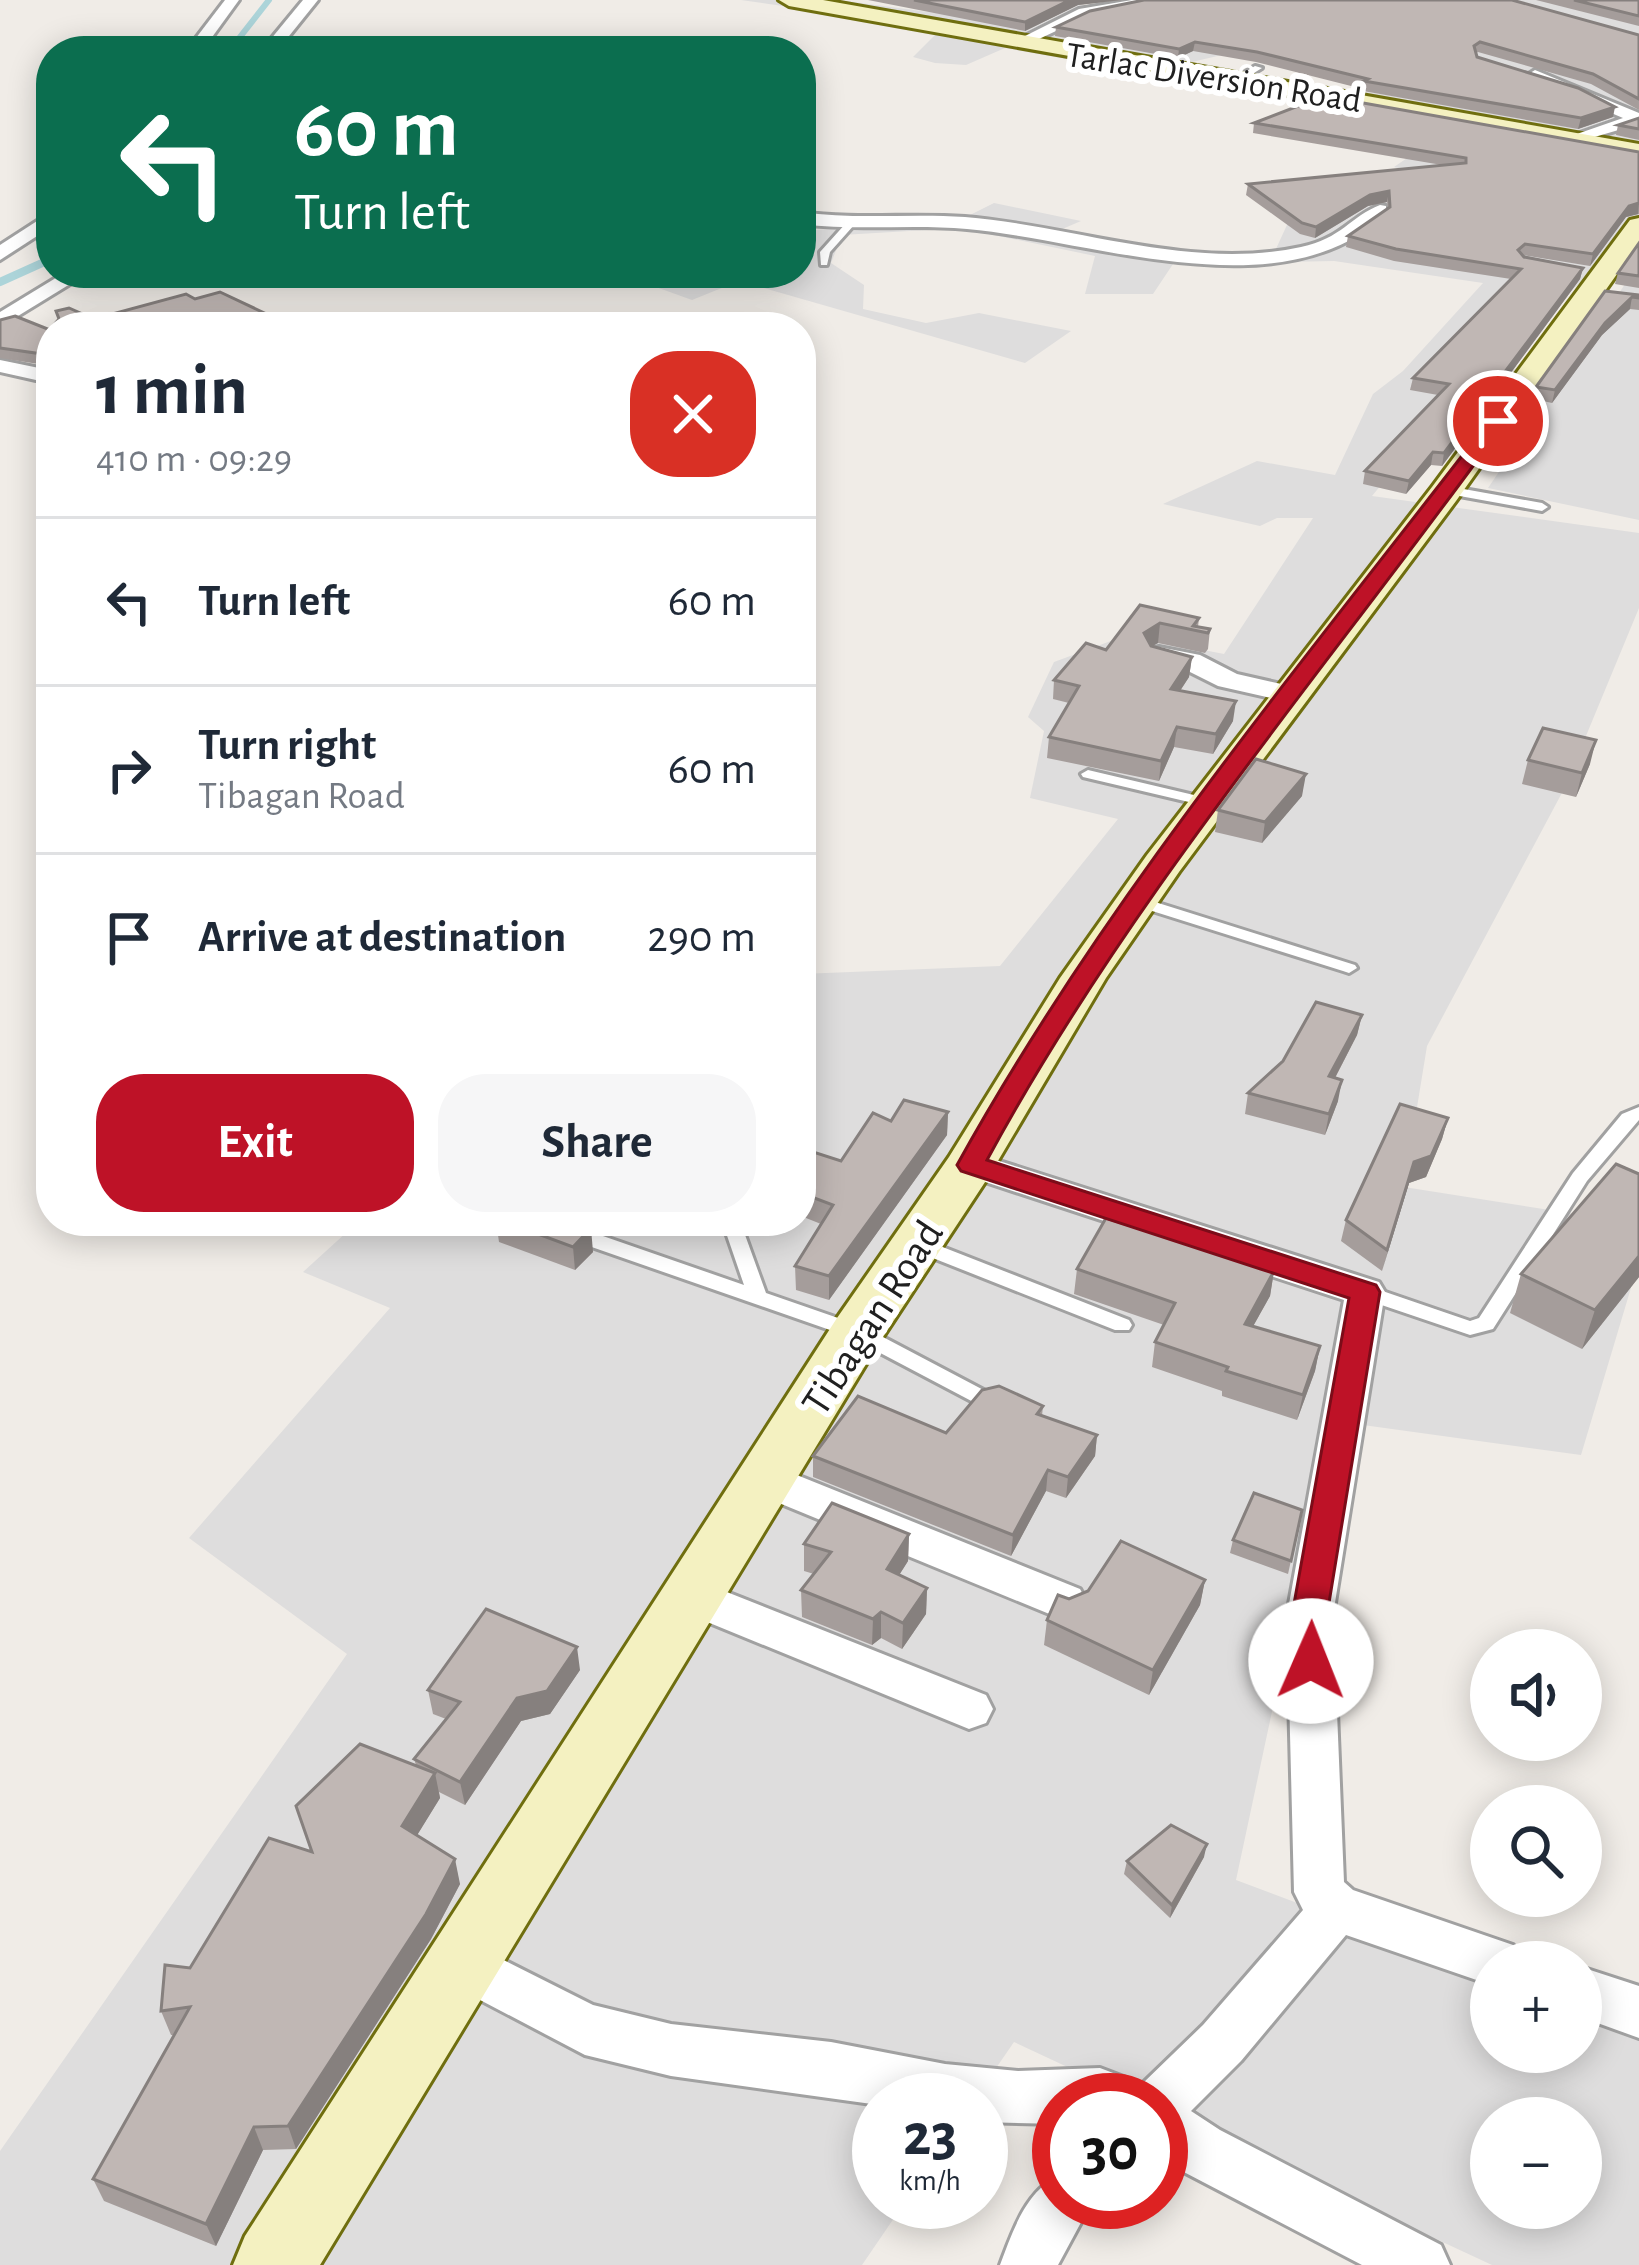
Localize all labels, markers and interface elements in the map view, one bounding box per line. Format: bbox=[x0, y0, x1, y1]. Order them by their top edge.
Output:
street label: Tarlac Diversion Road bbox=[1063, 37, 1364, 119]
icon: left bbox=[96, 84, 252, 240]
text: 60 m bbox=[294, 88, 459, 172]
text: Turn left bbox=[294, 186, 470, 240]
button: close bbox=[630, 351, 756, 477]
text: 1 min bbox=[96, 355, 248, 427]
pin bbox=[1447, 370, 1549, 472]
icon: arrive bbox=[1465, 388, 1531, 454]
text: 410 m · 09:29 bbox=[96, 440, 292, 479]
icon: left bbox=[96, 569, 162, 635]
text: Turn left bbox=[198, 579, 350, 624]
text: 60 m bbox=[668, 579, 756, 624]
text: Turn right bbox=[198, 723, 376, 768]
icon: right bbox=[96, 737, 162, 803]
text: 60 m bbox=[668, 747, 756, 792]
text: Tibagan Road bbox=[198, 777, 405, 816]
icon: arrive bbox=[96, 905, 162, 971]
text: Arrive at destination bbox=[198, 915, 566, 960]
text: 290 m bbox=[647, 915, 756, 960]
button: Exit bbox=[96, 1074, 414, 1212]
button: Share bbox=[438, 1074, 756, 1212]
street label: Tibagan Road bbox=[794, 1213, 951, 1423]
position arrow bbox=[1248, 1598, 1374, 1724]
map controls bbox=[1470, 1629, 1602, 2229]
button: sound bbox=[1470, 1629, 1602, 1761]
button: search bbox=[1470, 1785, 1602, 1917]
button: + bbox=[1470, 1941, 1602, 2073]
speed limit sign: 30 bbox=[1032, 2073, 1188, 2229]
button: − bbox=[1470, 2097, 1602, 2229]
text: 23 bbox=[903, 2106, 957, 2166]
text: km/h bbox=[899, 2166, 961, 2196]

